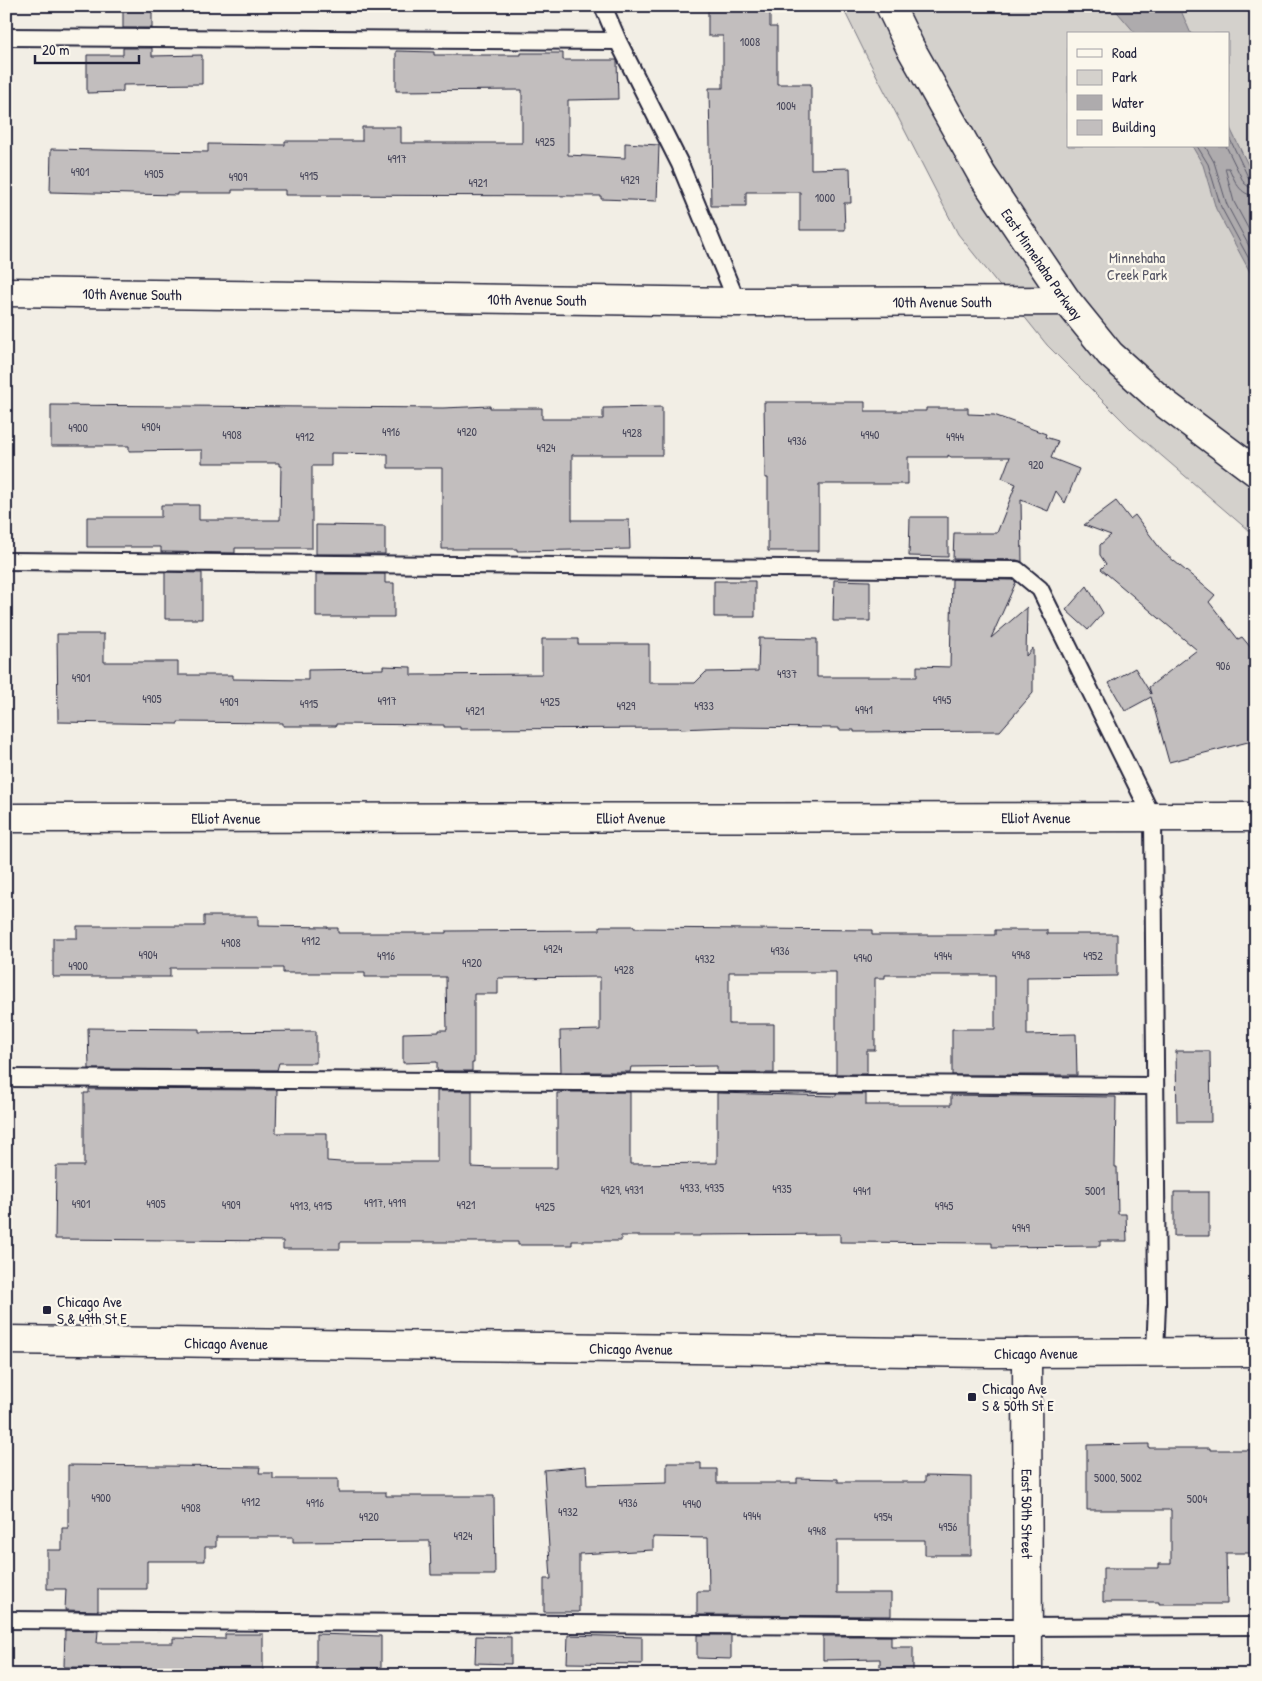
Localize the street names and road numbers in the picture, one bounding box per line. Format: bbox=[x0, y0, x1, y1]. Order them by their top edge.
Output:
street label: East Minnehaha Parkway bbox=[997, 204, 1088, 324]
street label: 10th Avenue South bbox=[82, 283, 182, 305]
street label: 10th Avenue South bbox=[487, 288, 587, 310]
street label: 10th Avenue South bbox=[892, 291, 992, 312]
street label: Elliot Avenue bbox=[191, 807, 261, 828]
street label: Elliot Avenue bbox=[596, 807, 666, 828]
street label: Elliot Avenue bbox=[1001, 807, 1071, 828]
street label: Chicago Avenue bbox=[184, 1332, 268, 1354]
street label: Chicago Avenue bbox=[589, 1337, 673, 1359]
street label: Chicago Avenue bbox=[994, 1342, 1078, 1363]
street label: East 50th Street bbox=[1017, 1469, 1038, 1560]

